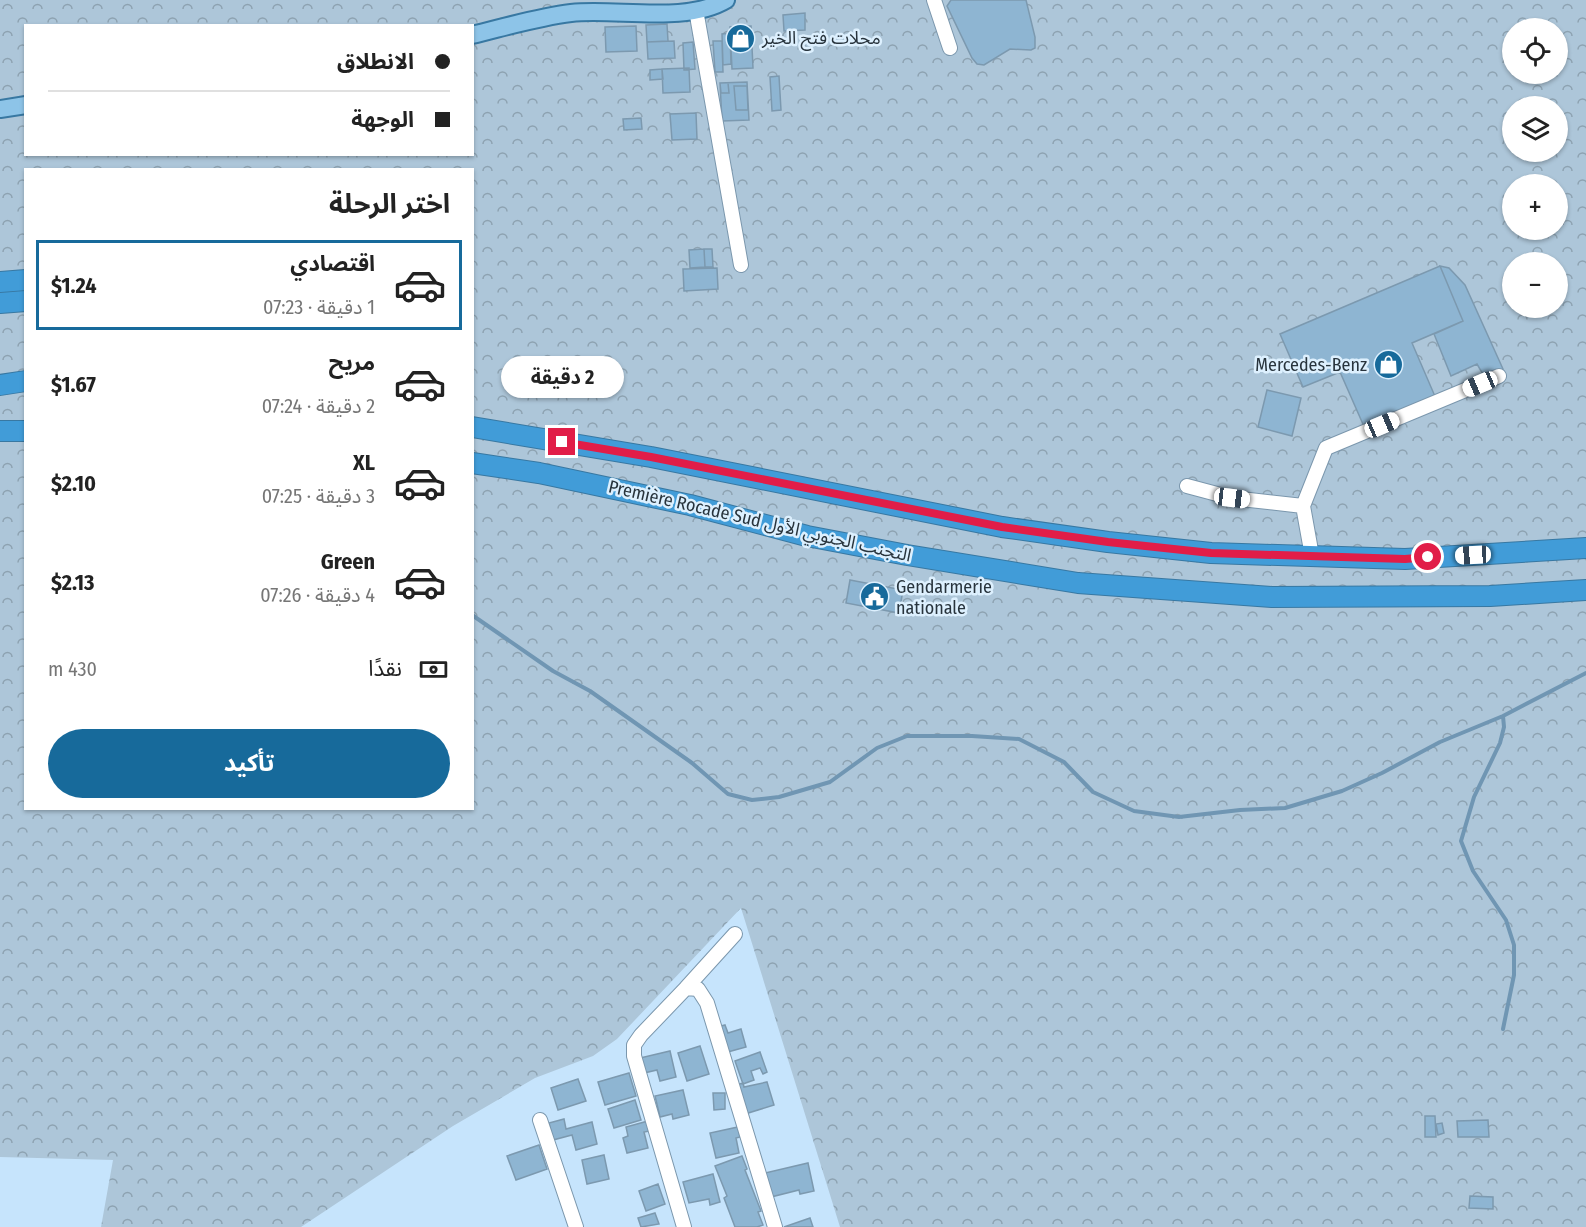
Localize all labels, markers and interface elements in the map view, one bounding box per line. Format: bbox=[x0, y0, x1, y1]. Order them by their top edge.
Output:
map controls bbox=[1502, 18, 1568, 318]
button: locate bbox=[1502, 18, 1568, 84]
shop icon: محلات فتح الخير bbox=[725, 22, 757, 54]
place label: محلات فتح الخير bbox=[761, 27, 881, 51]
text: الانطلاق bbox=[337, 48, 414, 75]
button: layers bbox=[1502, 96, 1568, 162]
text: الوجهة bbox=[351, 106, 414, 133]
button: + bbox=[1502, 174, 1568, 240]
text: اختر الرحلة bbox=[329, 188, 450, 220]
text: اقتصادي bbox=[290, 250, 375, 277]
button: − bbox=[1502, 252, 1568, 318]
icon: car bbox=[393, 258, 447, 312]
text: $1.24 bbox=[51, 272, 97, 299]
text: 1 دقيقة · 07:23 bbox=[263, 295, 375, 319]
text: مريح bbox=[329, 349, 375, 376]
shop icon: Mercedes-Benz bbox=[1372, 349, 1404, 381]
place label: Mercedes-Benz bbox=[1255, 354, 1367, 376]
callout: 2 دقيقة bbox=[500, 355, 624, 397]
icon: car bbox=[393, 357, 447, 411]
text: 2 دقيقة bbox=[531, 365, 594, 389]
car bbox=[1460, 369, 1500, 399]
text: $1.67 bbox=[51, 371, 96, 398]
text: 2 دقيقة · 07:24 bbox=[262, 394, 375, 418]
car bbox=[1362, 410, 1402, 440]
route end bbox=[548, 428, 575, 455]
text: XL bbox=[353, 449, 375, 476]
icon: car bbox=[393, 456, 447, 510]
text: $2.10 bbox=[51, 470, 96, 497]
street label: Première Rocade Sud التجنب الجنوبي الأول bbox=[606, 475, 914, 569]
text: 3 دقيقة · 07:25 bbox=[262, 484, 375, 508]
car bbox=[1213, 487, 1251, 509]
route start bbox=[1414, 543, 1441, 570]
car bbox=[1455, 545, 1491, 565]
text: Green bbox=[321, 548, 375, 575]
icon: car bbox=[393, 555, 447, 609]
text: $2.13 bbox=[51, 569, 94, 596]
place label: Gendarmerie nationale bbox=[896, 576, 992, 619]
public building icon: Gendarmerie nationale bbox=[859, 581, 891, 613]
text: 4 دقيقة · 07:26 bbox=[260, 583, 375, 607]
icon: cash bbox=[417, 653, 450, 686]
text: نقدًا bbox=[368, 655, 402, 682]
text: 430 m bbox=[48, 657, 97, 681]
button: تأكيد bbox=[48, 729, 450, 798]

